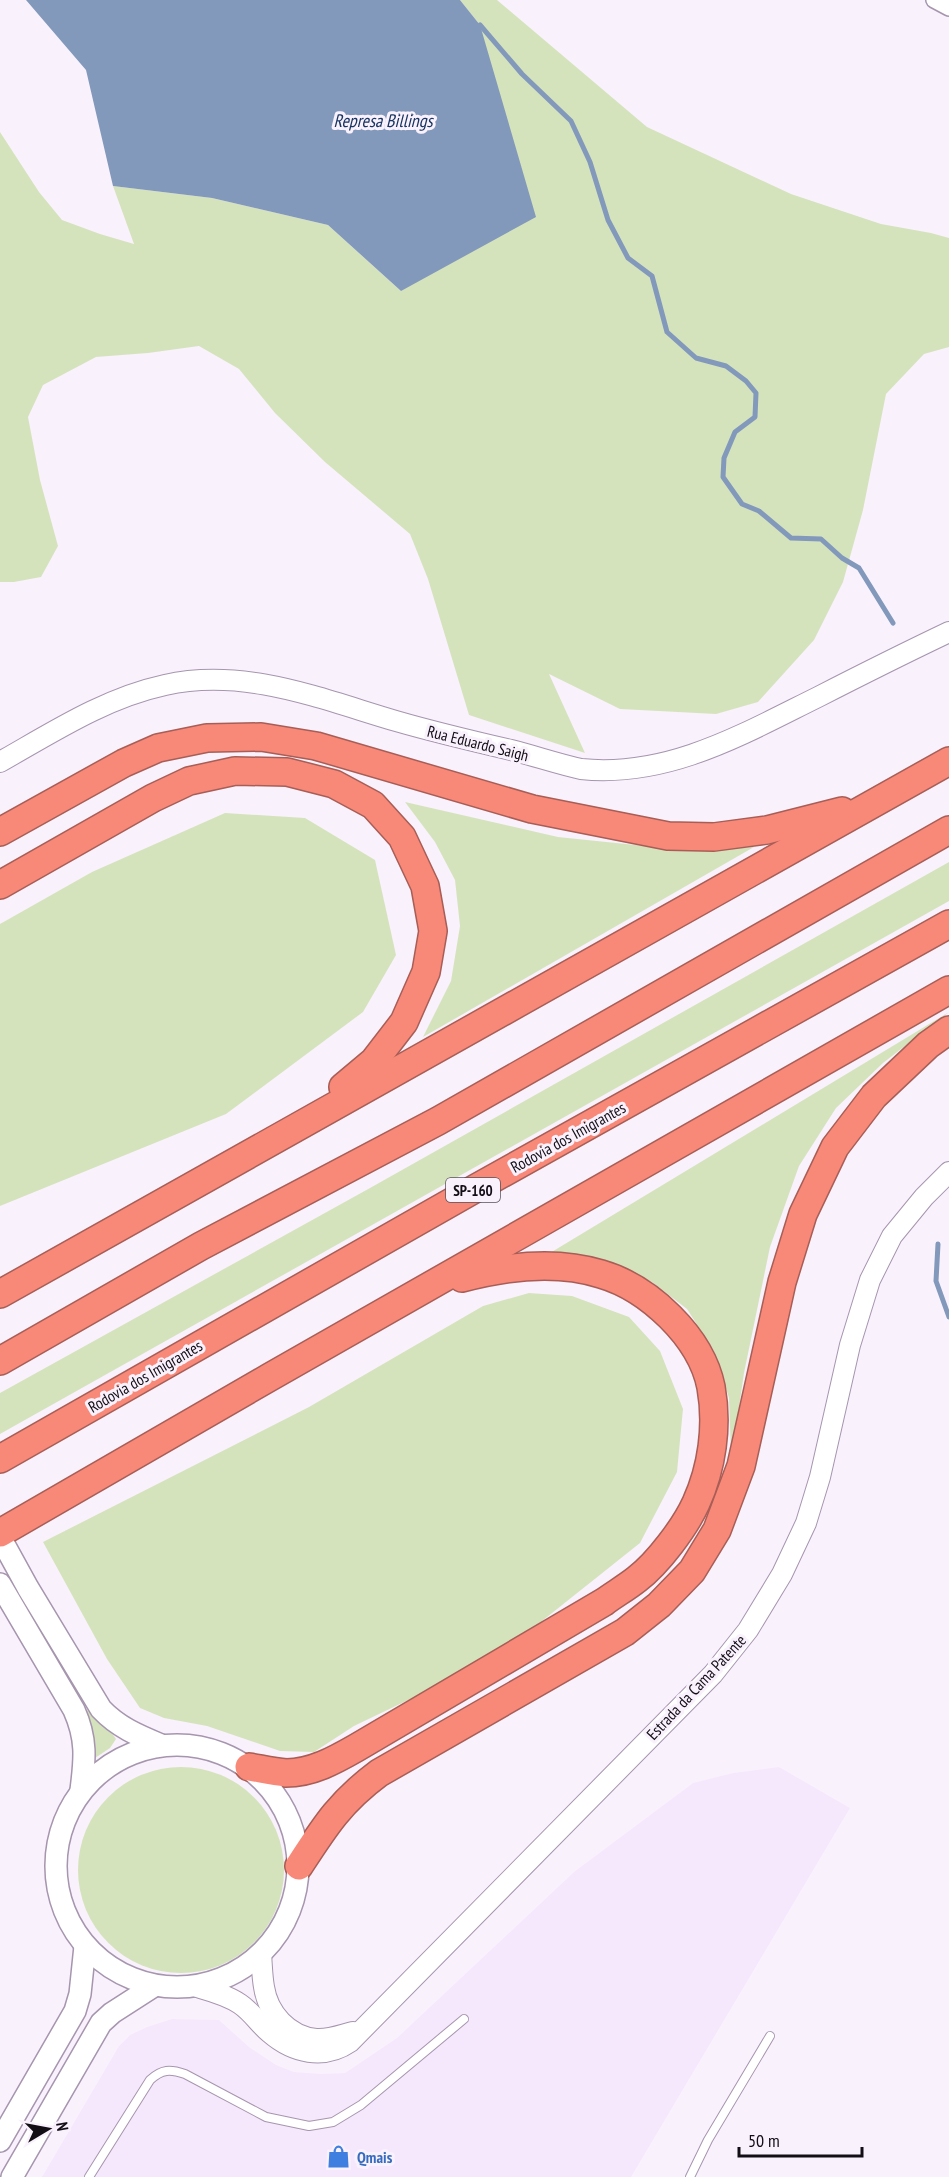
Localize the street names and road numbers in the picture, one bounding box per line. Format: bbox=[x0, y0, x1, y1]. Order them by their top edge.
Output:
street label: Rua Eduardo Saigh bbox=[425, 721, 531, 765]
street label: Rodovia dos Imigrantes bbox=[507, 1097, 629, 1177]
road number: SP-160 bbox=[446, 1178, 500, 1202]
street label: Rodovia dos Imigrantes bbox=[84, 1335, 206, 1417]
street label: Estrada da Cama Patente bbox=[642, 1630, 750, 1744]

